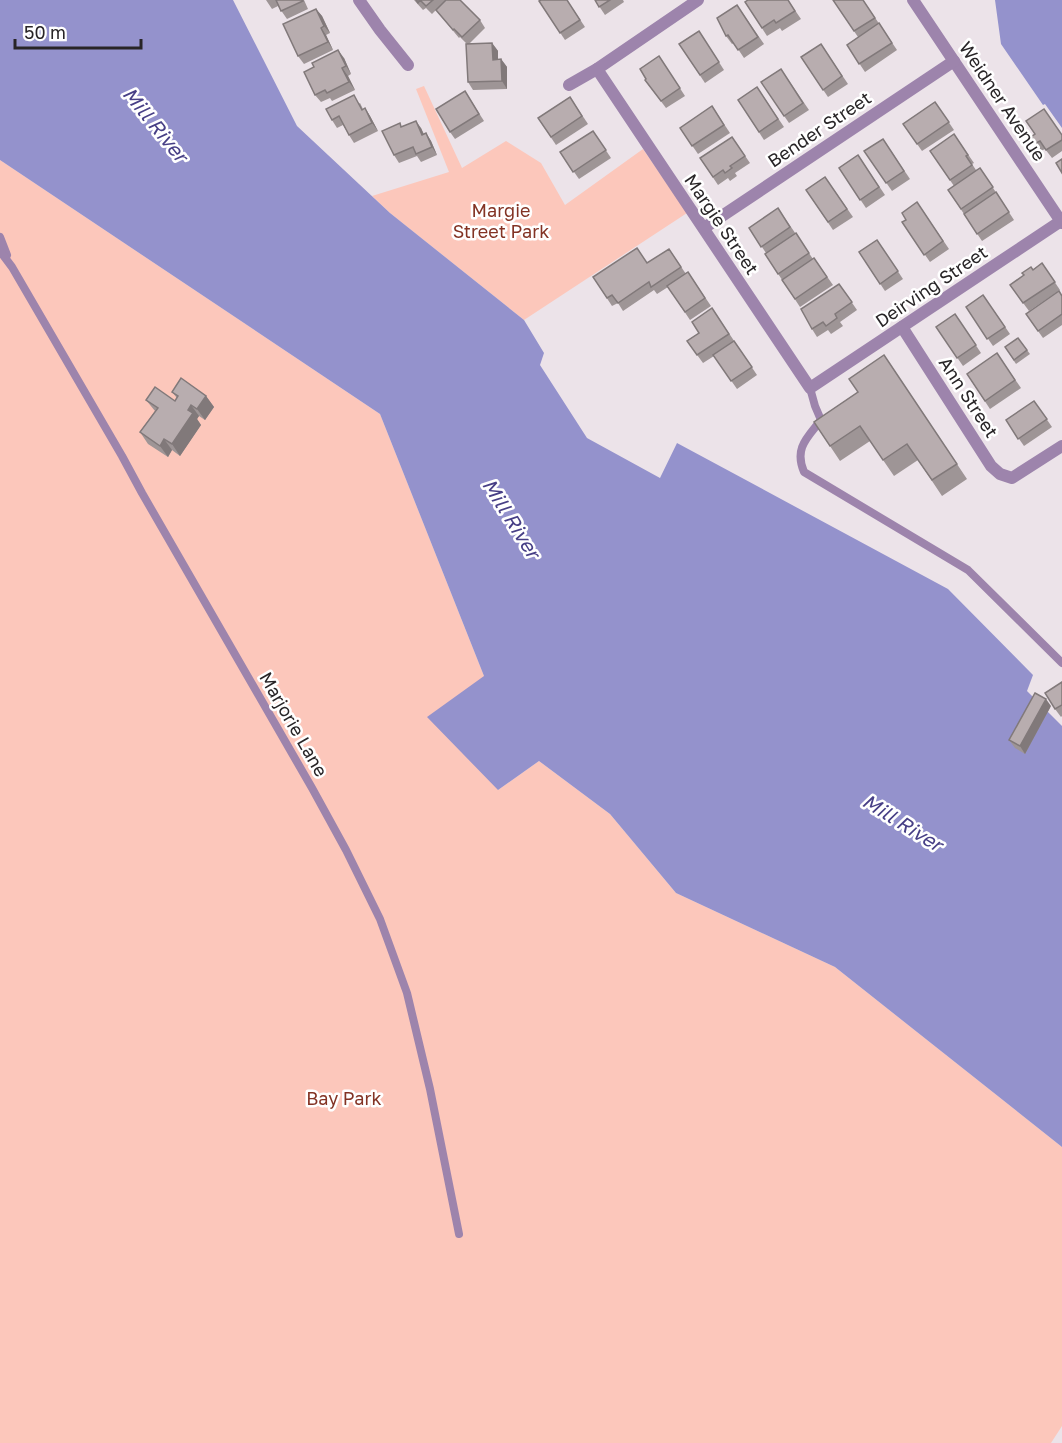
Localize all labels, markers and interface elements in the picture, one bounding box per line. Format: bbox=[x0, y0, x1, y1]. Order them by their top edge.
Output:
scale bar bbox=[15, 12, 141, 50]
text: 50 m bbox=[24, 21, 66, 43]
street label: Weidner Avenue bbox=[955, 37, 1051, 165]
water label: Mill River bbox=[119, 82, 196, 169]
street label: Bender Street bbox=[763, 86, 875, 172]
street label: Margie Street bbox=[680, 170, 764, 278]
park label: Margie Street Park bbox=[453, 199, 549, 242]
street label: Deirving Street bbox=[871, 240, 991, 332]
street label: Ann Street bbox=[935, 352, 1003, 442]
water label: Mill River bbox=[478, 474, 548, 565]
street label: Marjorie Lane bbox=[255, 668, 333, 780]
water label: Mill River bbox=[859, 788, 950, 858]
park label: Bay Park bbox=[306, 1087, 382, 1109]

